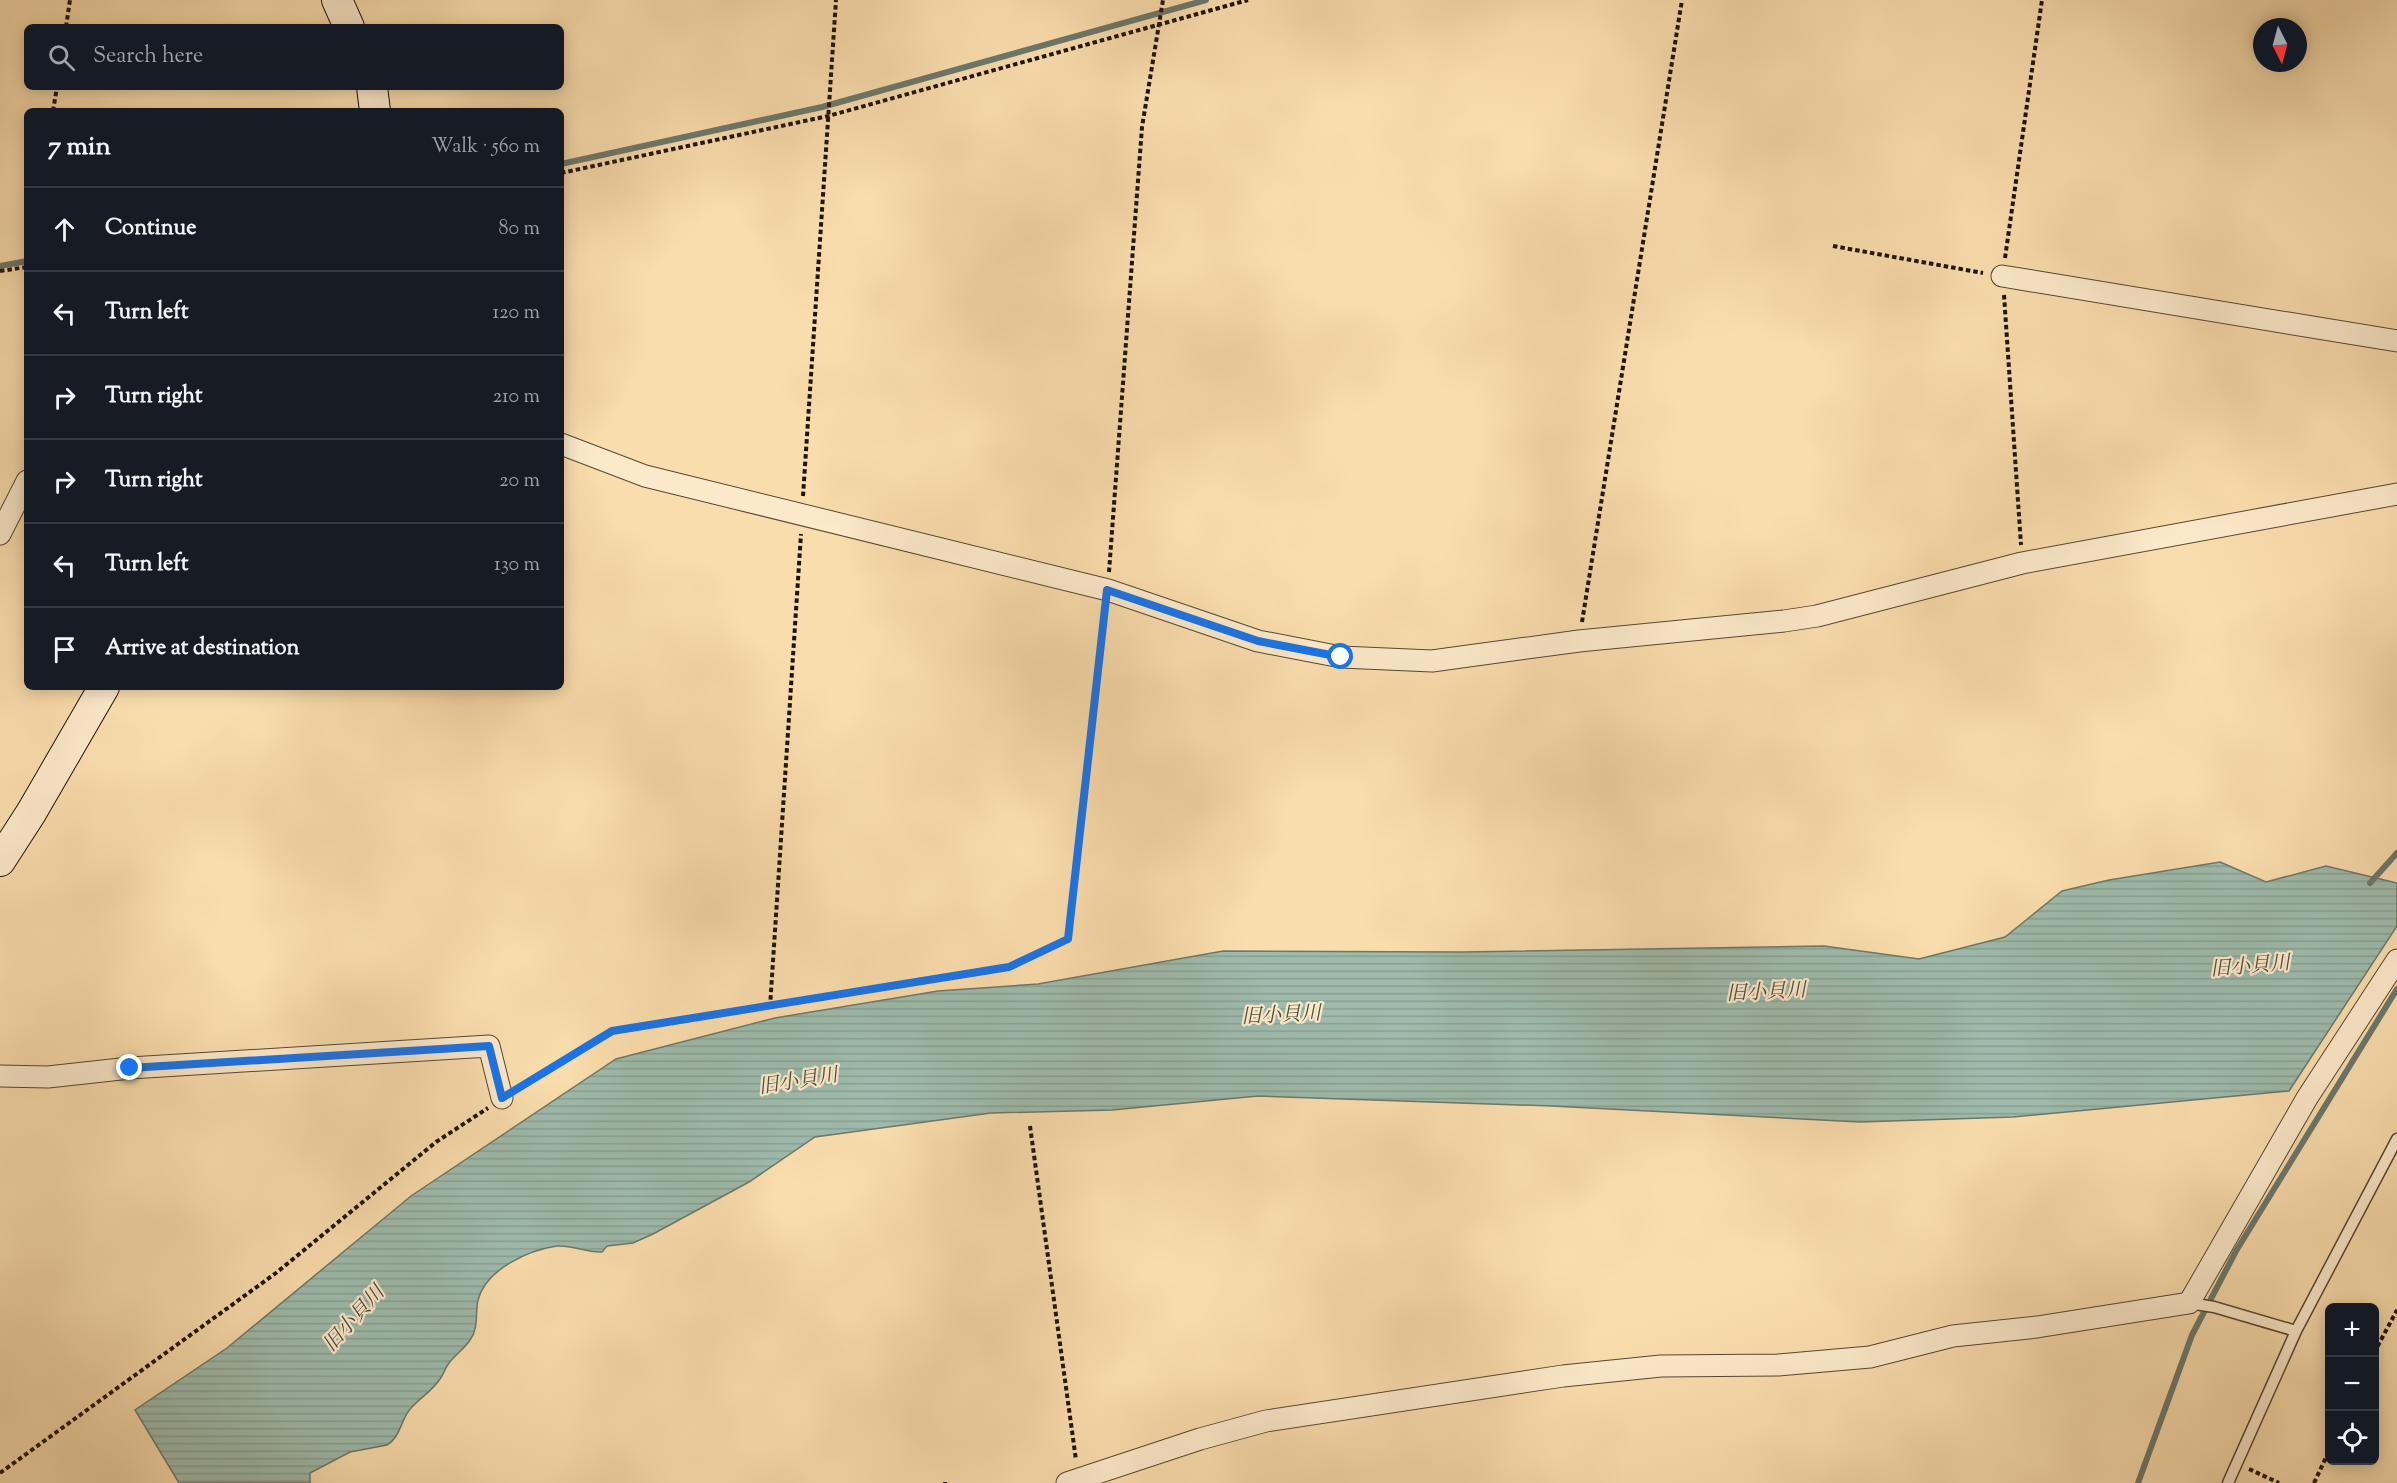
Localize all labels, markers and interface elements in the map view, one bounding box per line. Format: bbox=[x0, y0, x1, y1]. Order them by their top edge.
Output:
north arrow bbox=[2253, 18, 2307, 72]
search box bbox=[24, 24, 564, 90]
icon: search bbox=[45, 41, 78, 74]
text: Search here bbox=[93, 41, 203, 73]
text: 7 min bbox=[48, 129, 111, 166]
text: Walk · 560 m bbox=[431, 133, 540, 162]
icon: ahead bbox=[48, 213, 81, 246]
text: Continue bbox=[105, 213, 196, 245]
text: 80 m bbox=[499, 215, 540, 244]
icon: left bbox=[48, 297, 81, 330]
text: Turn left bbox=[105, 297, 188, 329]
text: 120 m bbox=[492, 299, 540, 328]
icon: right bbox=[48, 381, 81, 414]
text: Turn right bbox=[105, 381, 202, 413]
text: 210 m bbox=[493, 383, 540, 412]
icon: right bbox=[48, 465, 81, 498]
text: Turn right bbox=[105, 465, 202, 497]
text: 20 m bbox=[499, 467, 540, 496]
icon: left bbox=[48, 549, 81, 582]
text: Turn left bbox=[105, 549, 188, 581]
text: 130 m bbox=[494, 551, 540, 580]
icon: arrive bbox=[48, 633, 81, 666]
text: Arrive at destination bbox=[105, 633, 300, 665]
route start bbox=[1327, 643, 1353, 669]
water label: 旧小貝川 bbox=[2209, 949, 2293, 985]
water label: 旧小貝川 bbox=[1725, 977, 1809, 1010]
water label: 旧小貝川 bbox=[1240, 1000, 1324, 1033]
route end bbox=[116, 1054, 142, 1080]
water label: 旧小貝川 bbox=[757, 1062, 842, 1103]
water label: 旧小貝川 bbox=[317, 1279, 394, 1359]
map controls bbox=[2325, 1303, 2379, 1465]
button: + bbox=[2325, 1303, 2379, 1357]
button: − bbox=[2325, 1357, 2379, 1411]
button: locate bbox=[2325, 1411, 2379, 1465]

